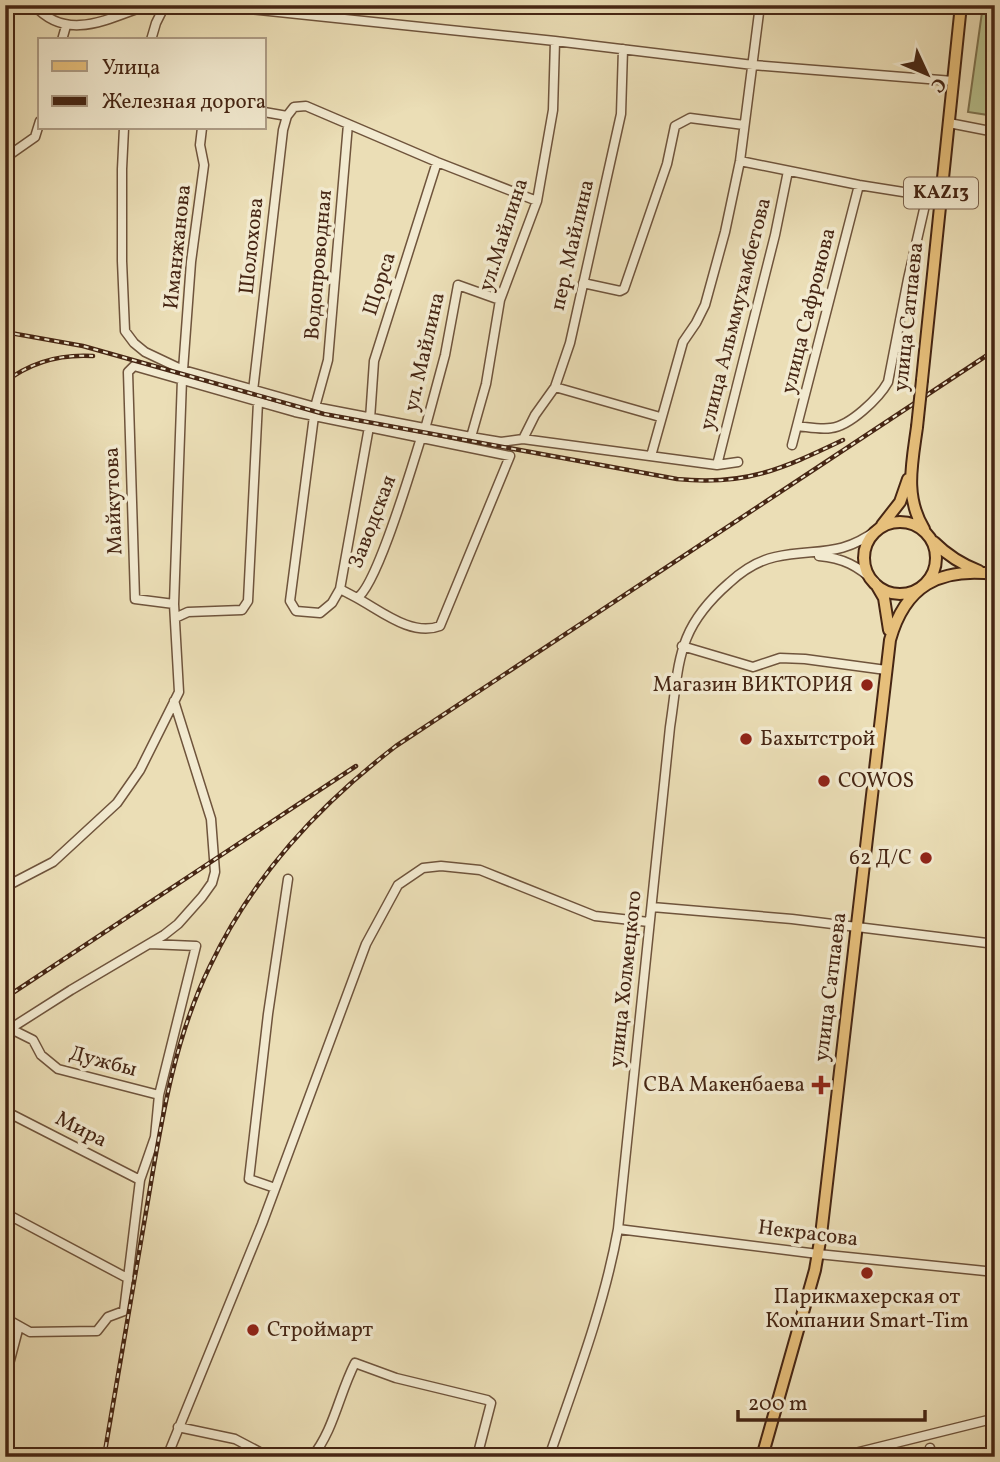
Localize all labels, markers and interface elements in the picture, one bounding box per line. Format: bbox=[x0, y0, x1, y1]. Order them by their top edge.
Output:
legend bbox=[38, 38, 266, 130]
north arrow bbox=[892, 38, 962, 108]
text: Улица bbox=[102, 54, 160, 83]
text: С bbox=[924, 71, 951, 98]
text: Железная дорога bbox=[102, 88, 266, 117]
street label: ул.Майлина bbox=[472, 175, 536, 295]
street label: пер. Майлина bbox=[544, 177, 602, 313]
road number: KAZ13 bbox=[904, 178, 978, 209]
street label: Иманжанова bbox=[157, 183, 199, 311]
street label: Водопроводная bbox=[298, 189, 340, 341]
street label: улица Альммухамбетова bbox=[693, 195, 779, 433]
street label: Шолохова bbox=[232, 196, 272, 296]
street label: улица Сафронова bbox=[774, 225, 844, 397]
street label: улица Сатпаева bbox=[887, 241, 931, 393]
street label: Щорса bbox=[356, 248, 404, 320]
street label: ул. Майлина bbox=[397, 289, 453, 415]
street label: Майкутова bbox=[98, 446, 130, 556]
street label: Заводская bbox=[342, 471, 404, 573]
place label: Магазин ВИКТОРИЯ bbox=[653, 671, 853, 700]
marker: Магазин ВИКТОРИЯ bbox=[859, 677, 875, 693]
place label: Бахытстрой bbox=[760, 725, 876, 754]
marker: Бахытстрой bbox=[738, 731, 754, 747]
place label: COWOS bbox=[838, 767, 914, 796]
marker: COWOS bbox=[816, 773, 832, 789]
place label: 62 Д/С bbox=[849, 844, 912, 873]
marker: 62 Д/С bbox=[918, 850, 934, 866]
street label: улица Холмецкого bbox=[602, 889, 650, 1069]
street label: улица Сатпаева bbox=[807, 911, 855, 1063]
street label: Дужбы bbox=[66, 1039, 140, 1085]
place label: СВА Макенбаева bbox=[644, 1071, 805, 1100]
marker: СВА Макенбаева bbox=[811, 1075, 831, 1095]
street label: Мира bbox=[50, 1105, 112, 1155]
street label: Некрасова bbox=[756, 1213, 860, 1255]
marker: Парикмахерская от Компании Smart-Tim bbox=[859, 1265, 875, 1281]
place label: Парикмахерская от Компании Smart-Tim bbox=[765, 1283, 969, 1336]
place label: Строймарт bbox=[267, 1316, 374, 1345]
marker: Строймарт bbox=[245, 1322, 261, 1338]
scale bar bbox=[738, 1378, 925, 1422]
text: 200 m bbox=[748, 1390, 808, 1419]

